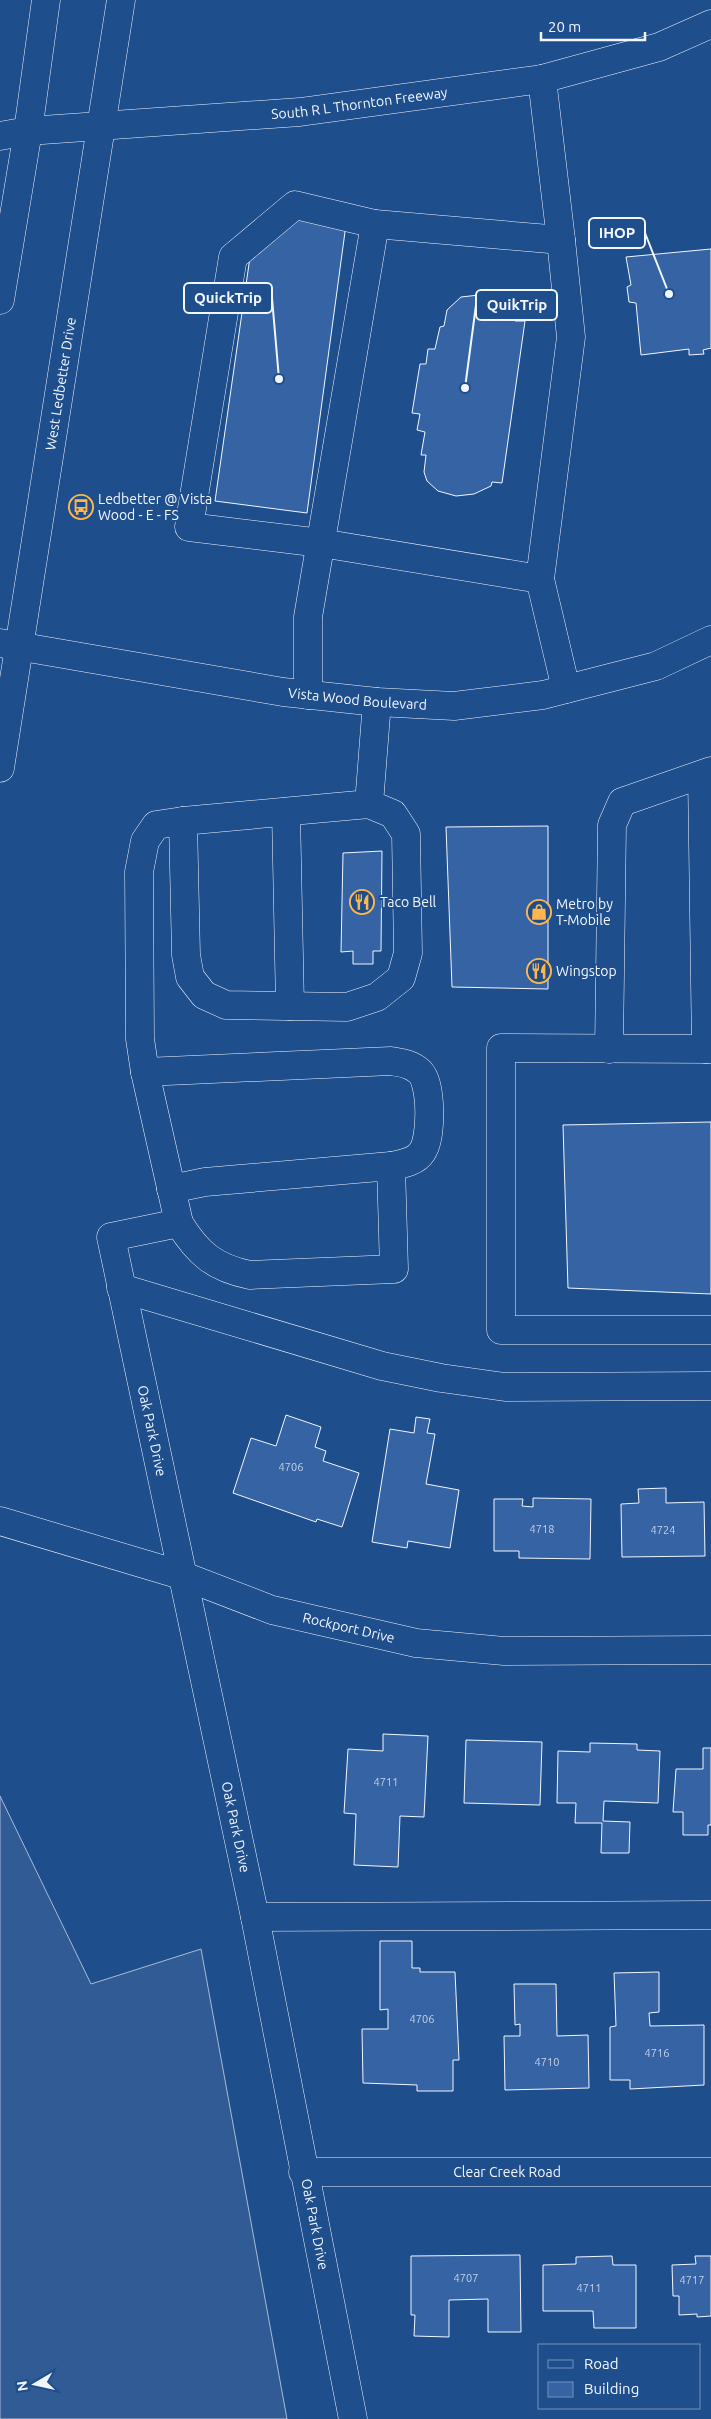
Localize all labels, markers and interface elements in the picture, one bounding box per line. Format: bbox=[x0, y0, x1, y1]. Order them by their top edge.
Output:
scale bar bbox=[541, 10, 645, 42]
text: 20 m bbox=[548, 18, 581, 35]
street label: South R L Thornton Freeway bbox=[271, 84, 449, 122]
callout: IHOP bbox=[589, 218, 645, 248]
text: IHOP bbox=[599, 224, 635, 241]
callout: QuickTrip bbox=[184, 283, 272, 313]
text: QuickTrip bbox=[194, 289, 262, 306]
callout: QuikTrip bbox=[476, 290, 557, 320]
text: QuikTrip bbox=[487, 296, 547, 313]
street label: West Ledbetter Drive bbox=[42, 316, 79, 452]
place label: Ledbetter @ Vista Wood - E - FS bbox=[98, 491, 212, 523]
bus stop icon: Ledbetter @ Vista Wood - E - FS bbox=[68, 494, 94, 520]
street label: Vista Wood Boulevard bbox=[287, 685, 427, 713]
restaurant icon: Taco Bell bbox=[349, 889, 375, 915]
place label: Taco Bell bbox=[380, 894, 437, 910]
place label: Metro by T-Mobile bbox=[556, 896, 613, 928]
shop icon: Metro by T-Mobile bbox=[526, 899, 552, 925]
restaurant icon: Wingstop bbox=[526, 958, 552, 984]
place label: Wingstop bbox=[556, 963, 617, 979]
street label: Oak Park Drive bbox=[135, 1384, 169, 1478]
house number: 4706 bbox=[279, 1461, 303, 1473]
house number: 4718 bbox=[530, 1523, 554, 1535]
house number: 4724 bbox=[651, 1524, 675, 1536]
street label: Rockport Drive bbox=[301, 1609, 396, 1646]
house number: 4711 bbox=[374, 1776, 398, 1788]
street label: Oak Park Drive bbox=[219, 1780, 253, 1874]
house number: 4706 bbox=[410, 2013, 434, 2025]
house number: 4716 bbox=[645, 2047, 669, 2059]
house number: 4710 bbox=[535, 2056, 559, 2068]
street label: Clear Creek Road bbox=[453, 2164, 561, 2180]
street label: Oak Park Drive bbox=[298, 2177, 332, 2271]
house number: 4707 bbox=[454, 2272, 478, 2284]
house number: 4717 bbox=[680, 2274, 704, 2286]
house number: 4711 bbox=[577, 2282, 601, 2294]
legend bbox=[538, 2344, 701, 2409]
text: Road bbox=[584, 2355, 619, 2372]
north arrow bbox=[10, 2359, 60, 2409]
text: N bbox=[13, 2380, 31, 2392]
text: Building bbox=[584, 2380, 639, 2397]

